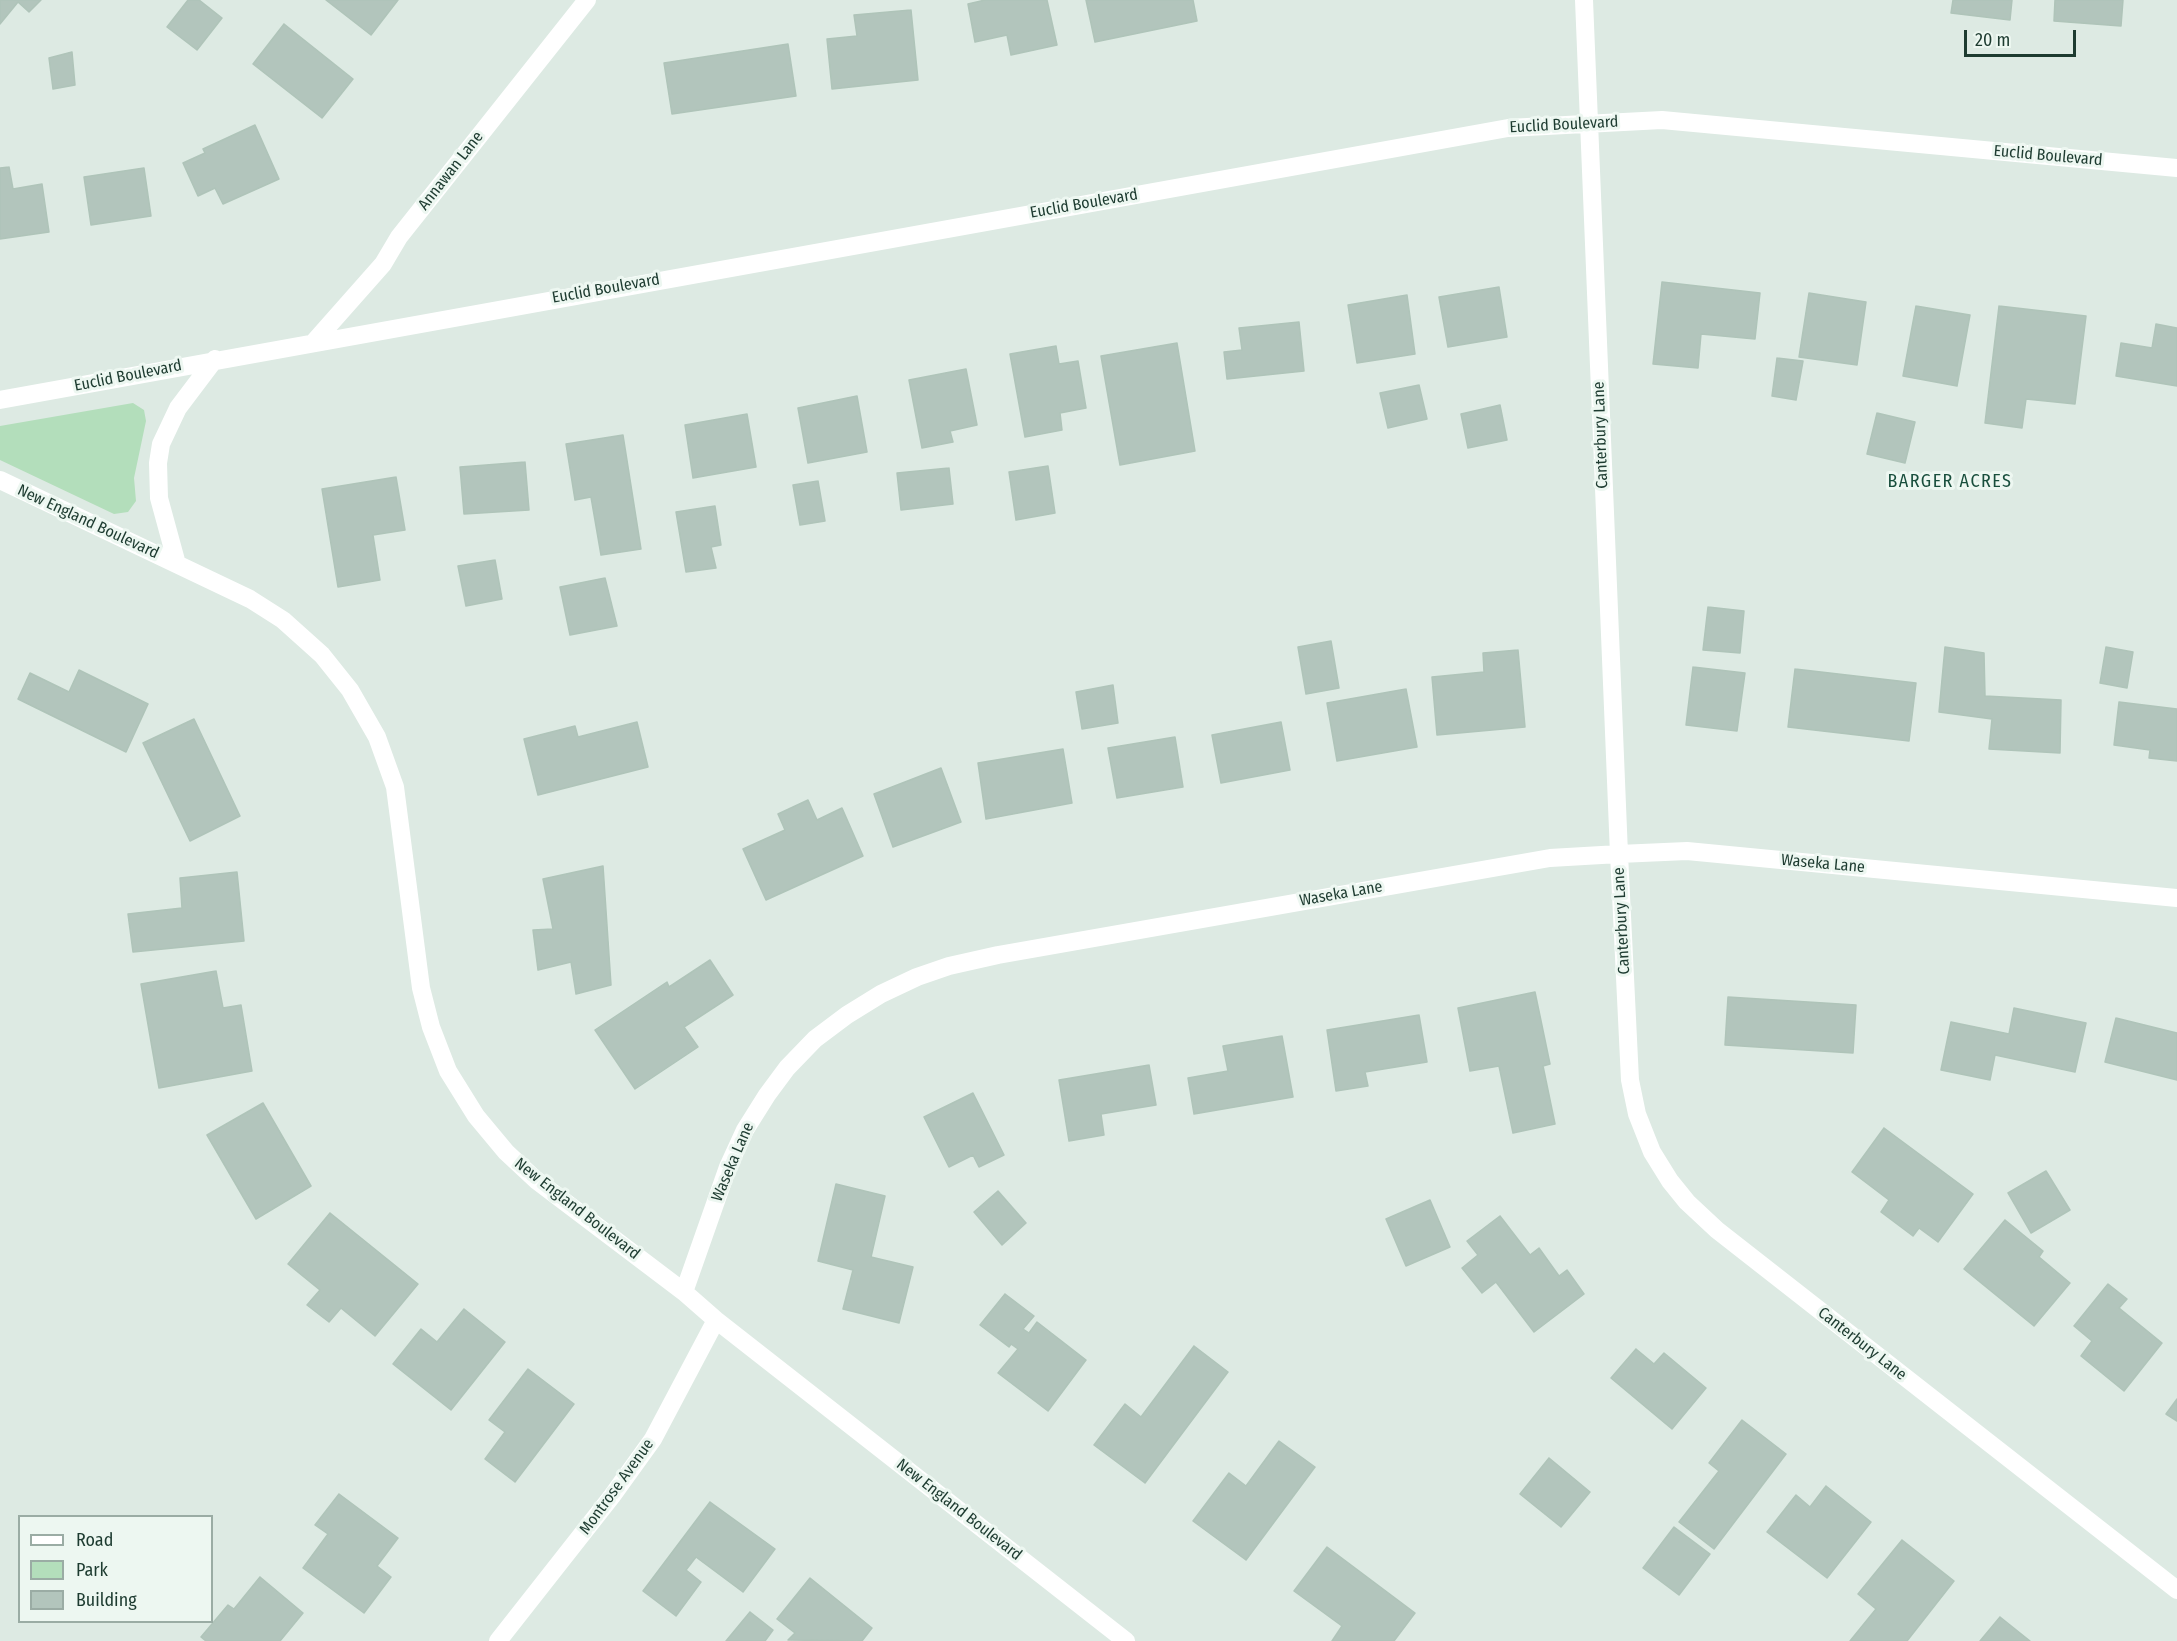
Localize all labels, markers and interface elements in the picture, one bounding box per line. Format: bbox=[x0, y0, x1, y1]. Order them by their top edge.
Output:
scale bar bbox=[1967, 18, 2080, 56]
text: 20 m bbox=[1975, 29, 2010, 51]
street label: Euclid Boulevard bbox=[1509, 113, 1619, 137]
street label: Annawan Lane bbox=[414, 128, 488, 214]
street label: Euclid Boulevard bbox=[1993, 142, 2103, 170]
street label: Euclid Boulevard bbox=[1029, 185, 1139, 223]
street label: Euclid Boulevard bbox=[551, 270, 661, 308]
street label: Euclid Boulevard bbox=[73, 356, 183, 396]
street label: Canterbury Lane bbox=[1590, 381, 1612, 489]
district label: BARGER ACRES bbox=[1887, 471, 2013, 493]
street label: New England Boulevard bbox=[14, 481, 162, 563]
street label: Waseka Lane bbox=[1780, 851, 1866, 877]
street label: Canterbury Lane bbox=[1610, 867, 1634, 975]
street label: Waseka Lane bbox=[1298, 877, 1384, 911]
street label: Waseka Lane bbox=[708, 1120, 758, 1204]
street label: New England Boulevard bbox=[510, 1154, 644, 1264]
street label: Canterbury Lane bbox=[1814, 1303, 1910, 1385]
street label: Montrose Avenue bbox=[576, 1435, 658, 1539]
street label: New England Boulevard bbox=[892, 1455, 1026, 1565]
legend bbox=[18, 1515, 213, 1623]
text: Road bbox=[76, 1529, 113, 1551]
text: Park bbox=[76, 1559, 108, 1581]
text: Building bbox=[76, 1589, 137, 1611]

